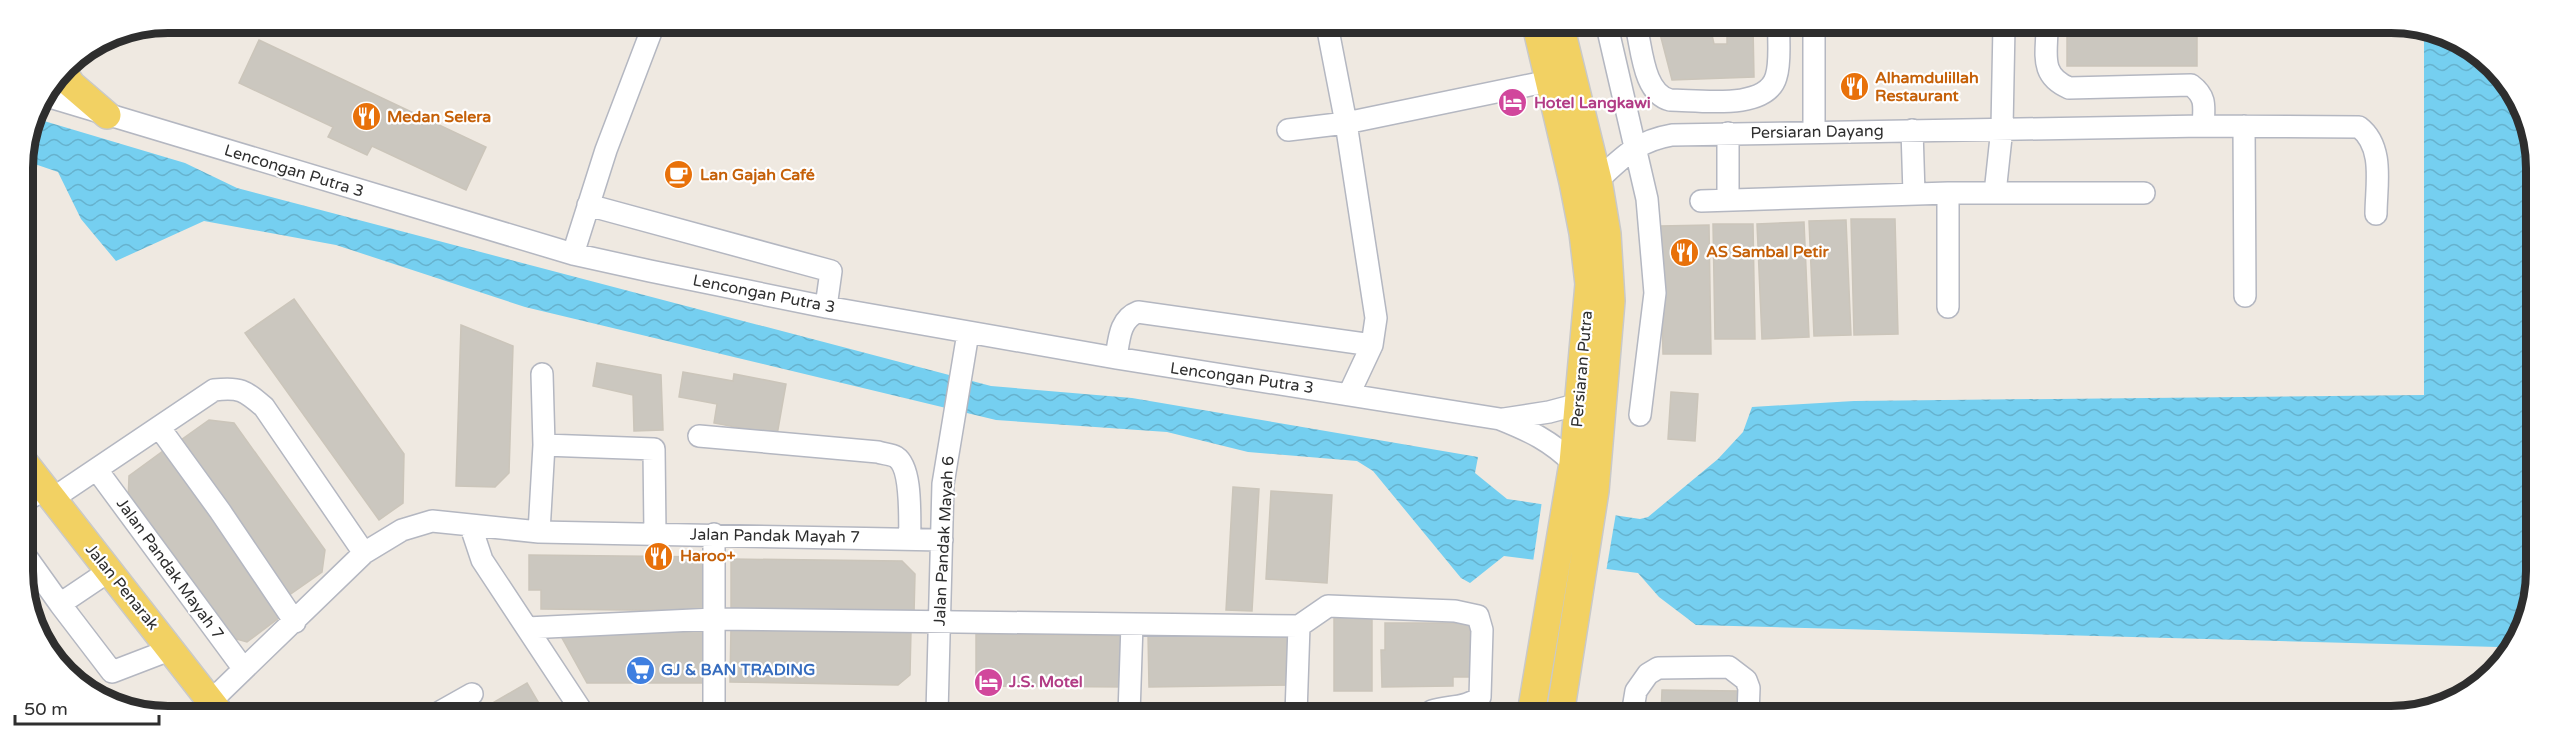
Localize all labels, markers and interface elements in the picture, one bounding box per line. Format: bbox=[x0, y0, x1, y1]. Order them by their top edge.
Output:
place label: Alhamdulillah Restaurant bbox=[1875, 68, 1979, 106]
restaurant icon: Alhamdulillah Restaurant bbox=[1838, 71, 1870, 103]
hotel icon: Hotel Langkawi bbox=[1497, 87, 1529, 119]
place label: Hotel Langkawi bbox=[1534, 93, 1651, 113]
restaurant icon: Medan Selera bbox=[350, 101, 382, 133]
place label: Medan Selera bbox=[387, 107, 491, 127]
street label: Persiaran Dayang bbox=[1750, 121, 1884, 143]
street label: Lencongan Putra 3 bbox=[222, 140, 366, 202]
cafe icon: Lan Gajah Café bbox=[663, 159, 695, 191]
place label: Lan Gajah Café bbox=[700, 165, 815, 185]
restaurant icon: AS Sambal Petir bbox=[1669, 236, 1701, 268]
place label: AS Sambal Petir bbox=[1706, 242, 1829, 262]
street label: Lencongan Putra 3 bbox=[691, 270, 837, 318]
street label: Persiaran Putra bbox=[1567, 310, 1597, 428]
street label: Lencongan Putra 3 bbox=[1169, 358, 1315, 398]
street label: Jalan Pandak Mayah 6 bbox=[930, 456, 958, 626]
street label: Jalan Pandak Mayah 7 bbox=[112, 494, 228, 644]
street label: Jalan Pandak Mayah 7 bbox=[690, 525, 860, 547]
street label: Jalan Penarak bbox=[81, 540, 163, 634]
restaurant icon: Haroo+ bbox=[643, 540, 675, 572]
place label: Haroo+ bbox=[680, 546, 735, 566]
supermarket icon: GJ & BAN TRADING bbox=[624, 654, 656, 686]
place label: GJ & BAN TRADING bbox=[661, 660, 815, 680]
hotel icon: J.S. Motel bbox=[972, 666, 1004, 698]
place label: J.S. Motel bbox=[1008, 672, 1083, 692]
scale bar bbox=[15, 688, 159, 726]
text: 50 m bbox=[24, 698, 68, 720]

